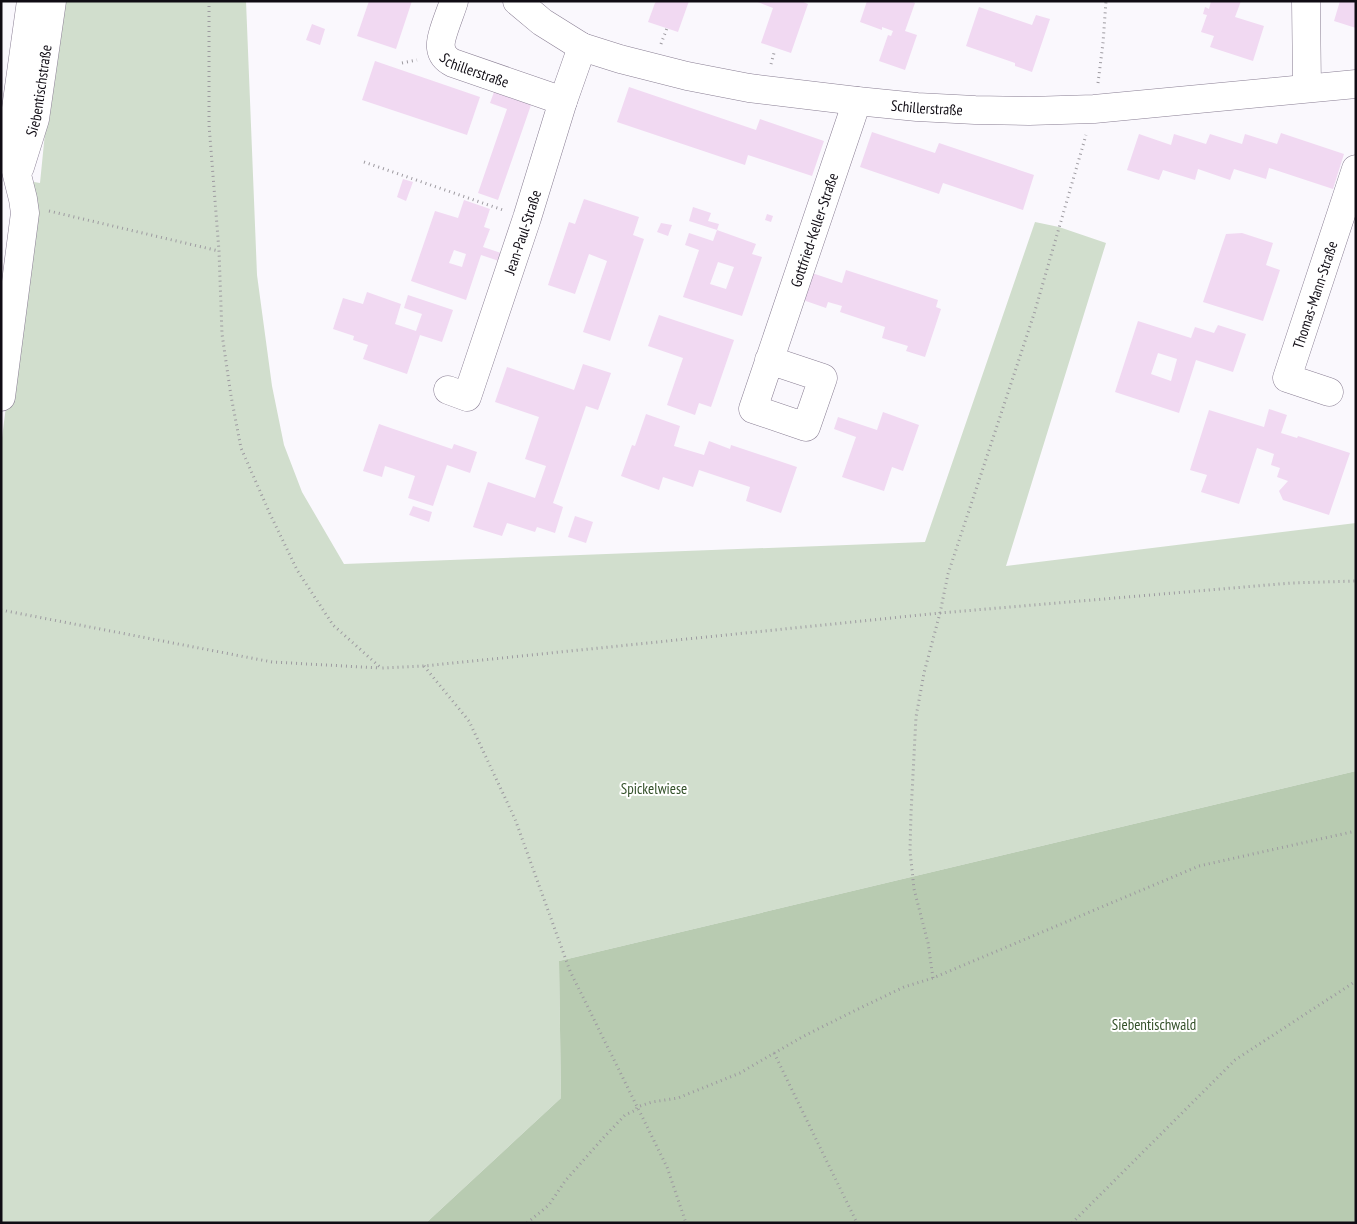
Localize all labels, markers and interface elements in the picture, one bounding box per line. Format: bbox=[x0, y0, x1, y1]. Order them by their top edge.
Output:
street label: Siebentischstraße bbox=[21, 43, 55, 139]
street label: Schillerstraße bbox=[436, 49, 512, 91]
street label: Schillerstraße bbox=[890, 95, 963, 119]
street label: Gottfried-Keller-Straße bbox=[785, 170, 842, 289]
street label: Jean-Paul-Straße bbox=[499, 188, 545, 278]
street label: Thomas-Mann-Straße bbox=[1288, 238, 1341, 351]
park label: Spickelwiese bbox=[621, 779, 687, 798]
park label: Siebentischwald bbox=[1112, 1015, 1196, 1034]

